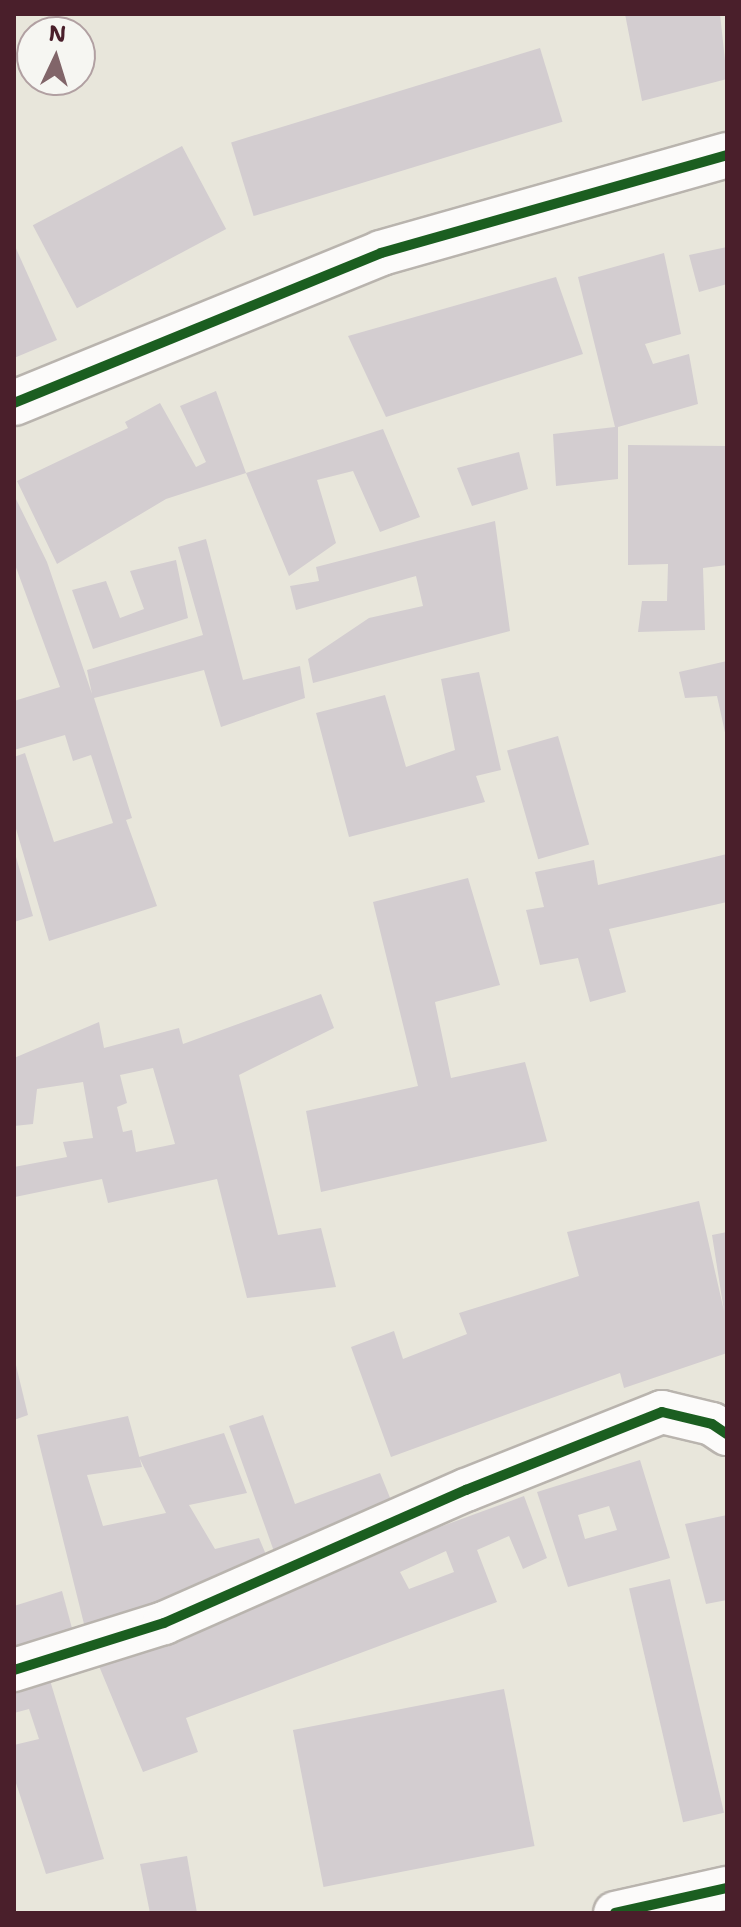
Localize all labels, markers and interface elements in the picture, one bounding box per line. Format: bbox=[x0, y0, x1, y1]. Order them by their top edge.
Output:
north arrow bbox=[16, 16, 96, 96]
text: N bbox=[48, 18, 67, 49]

